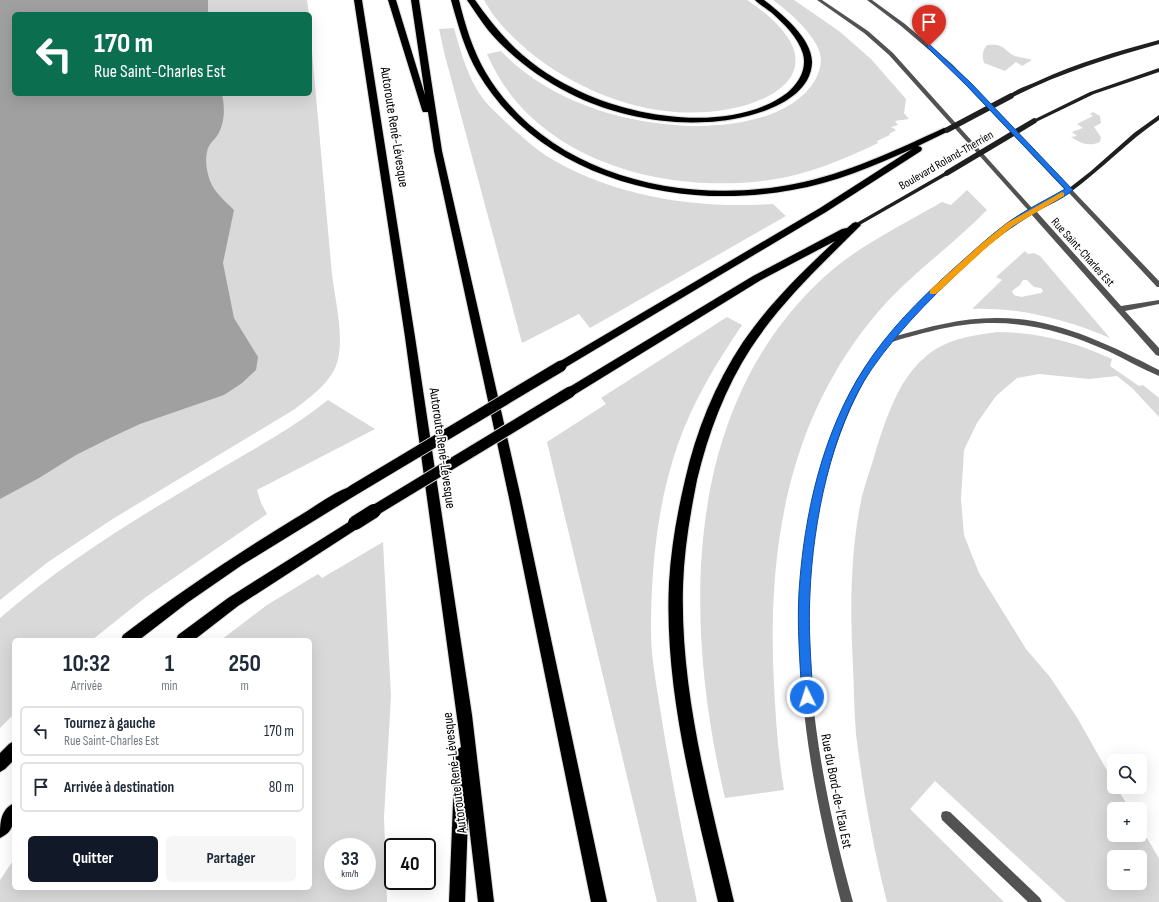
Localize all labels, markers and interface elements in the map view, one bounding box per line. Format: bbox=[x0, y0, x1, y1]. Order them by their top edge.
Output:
pin bbox=[912, 5, 946, 46]
icon: arrive bbox=[918, 11, 940, 33]
text: 170 m bbox=[94, 27, 153, 60]
icon: left bbox=[28, 28, 80, 80]
text: Rue Saint-Charles Est bbox=[94, 61, 226, 82]
street label: Autoroute René-Lévesque bbox=[376, 65, 412, 189]
street label: Boulevard Roland-Therrien bbox=[896, 127, 996, 194]
street label: Rue Saint-Charles Est bbox=[1048, 215, 1118, 290]
street label: Autoroute René-Lévesque bbox=[425, 386, 459, 510]
text: 10:32 bbox=[63, 649, 110, 678]
text: 1 bbox=[165, 649, 174, 678]
text: 250 bbox=[229, 649, 261, 678]
position arrow bbox=[786, 676, 828, 718]
text: Arrivée bbox=[71, 678, 102, 694]
text: min bbox=[161, 678, 178, 694]
text: m bbox=[241, 678, 249, 694]
street label: Autoroute René-Lévesque bbox=[439, 711, 470, 835]
text: Tournez à gauche bbox=[64, 714, 155, 733]
icon: left bbox=[30, 720, 52, 742]
text: 170 m bbox=[264, 722, 294, 741]
street label: Rue du Bord-de-l'Eau Est bbox=[817, 732, 856, 850]
text: Rue Saint-Charles Est bbox=[64, 733, 159, 749]
map controls bbox=[1107, 754, 1147, 890]
button: search bbox=[1107, 754, 1147, 794]
icon: arrive bbox=[30, 776, 52, 798]
text: Arrivée à destination bbox=[64, 778, 174, 797]
text: 80 m bbox=[269, 778, 294, 797]
button: + bbox=[1107, 802, 1147, 842]
button: Quitter bbox=[28, 836, 158, 882]
button: Partager bbox=[166, 836, 296, 882]
speed limit sign: 40 bbox=[384, 838, 436, 890]
text: 33 bbox=[341, 847, 359, 871]
button: − bbox=[1107, 850, 1147, 890]
text: km/h bbox=[341, 868, 359, 880]

